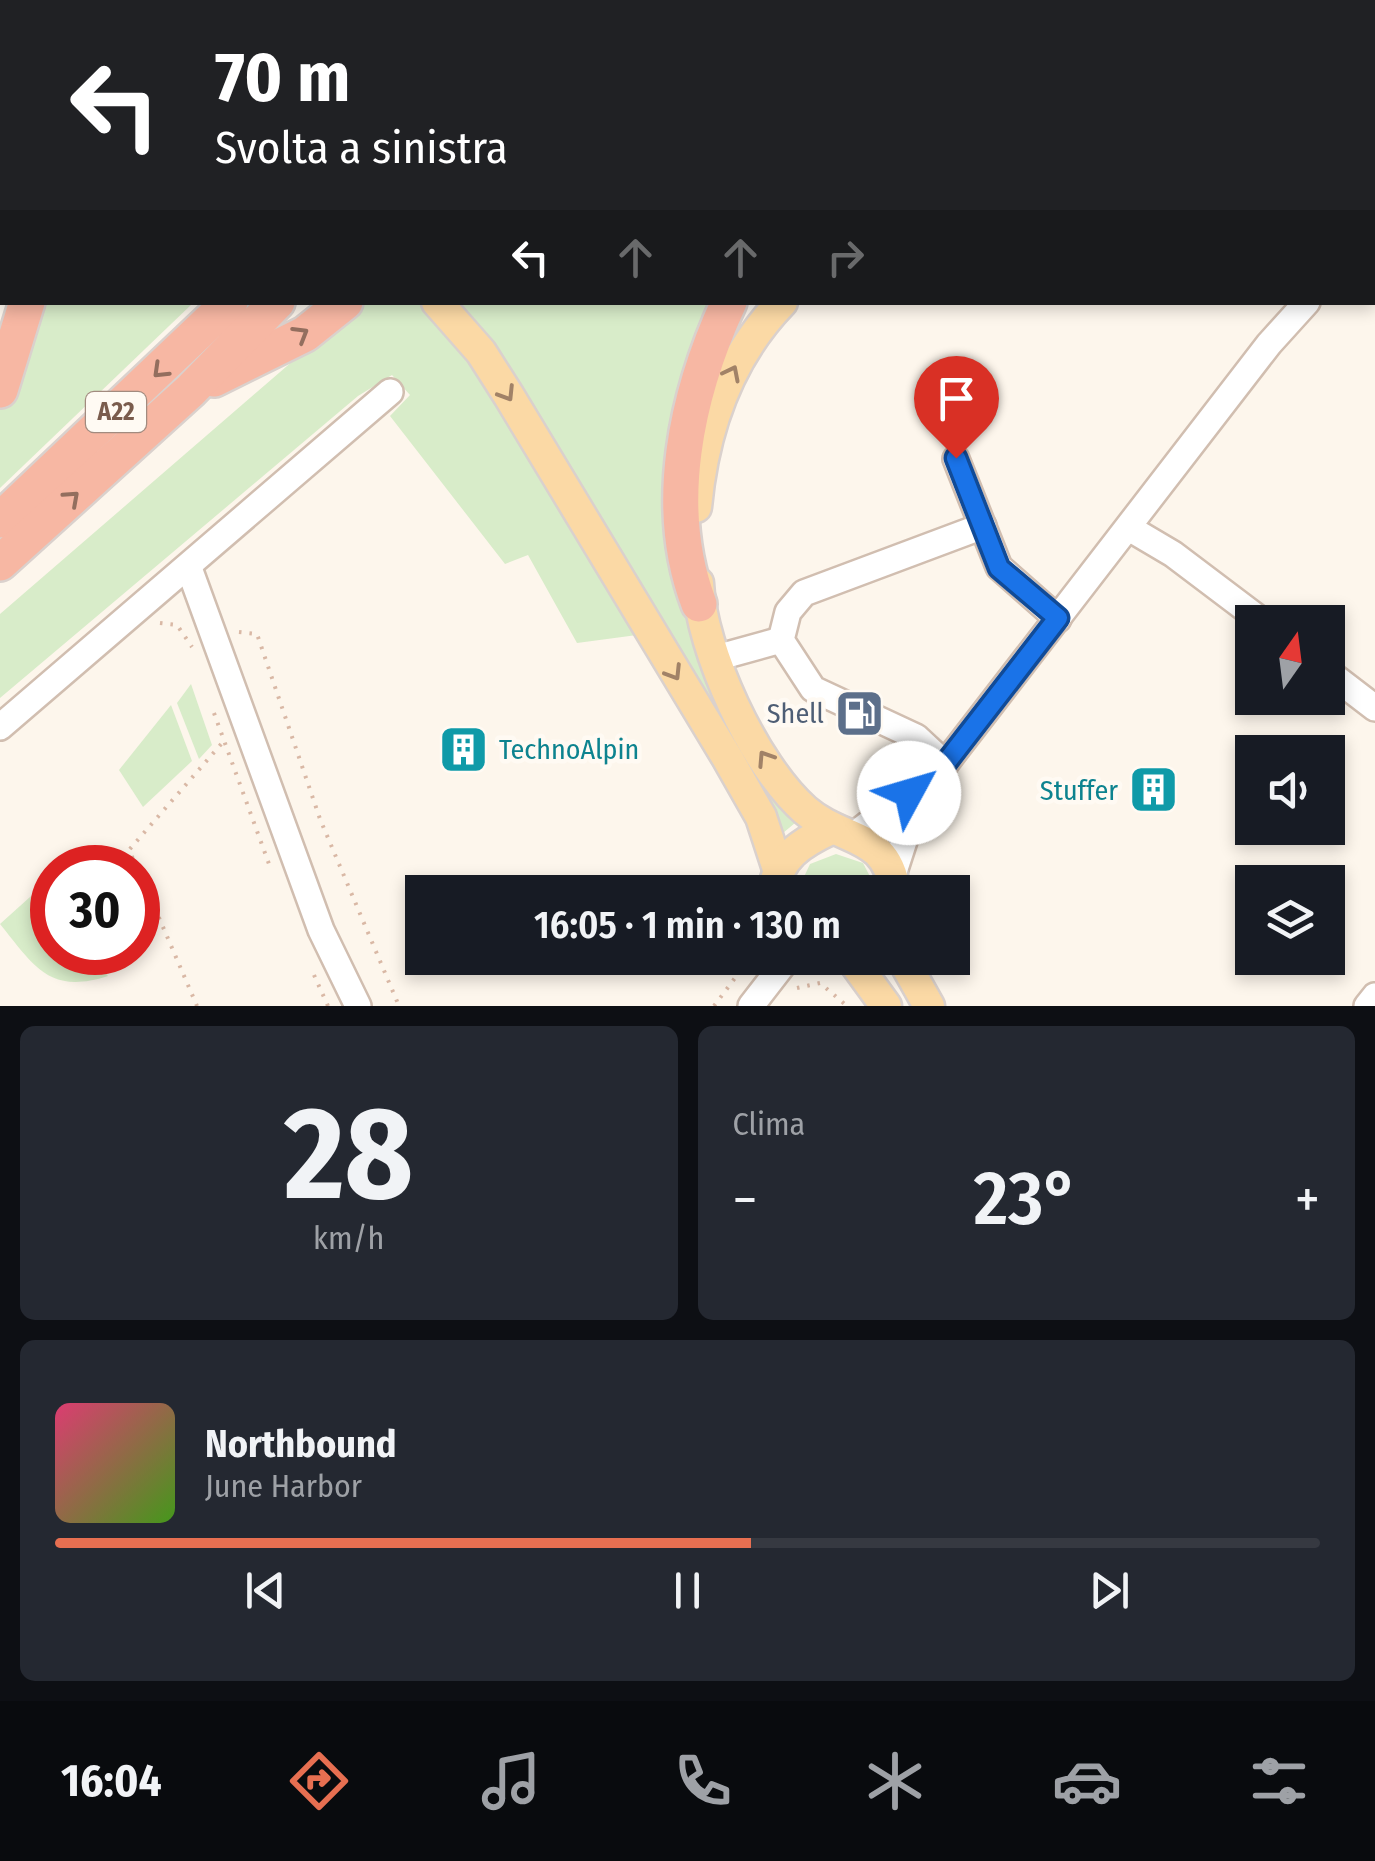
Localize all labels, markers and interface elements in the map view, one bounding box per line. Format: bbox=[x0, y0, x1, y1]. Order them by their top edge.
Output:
text: 70 m bbox=[215, 36, 350, 120]
icon: left bbox=[50, 40, 180, 170]
text: Svolta a sinistra bbox=[215, 121, 508, 175]
icon: left bbox=[503, 230, 558, 285]
icon: ahead bbox=[608, 230, 663, 285]
icon: ahead bbox=[713, 230, 768, 285]
icon: right bbox=[818, 230, 873, 285]
one-way arrow bbox=[290, 327, 308, 346]
pin bbox=[914, 356, 999, 459]
one-way arrow bbox=[154, 359, 172, 377]
one-way arrow bbox=[720, 366, 739, 384]
icon: arrive bbox=[929, 371, 984, 426]
one-way arrow bbox=[495, 383, 514, 401]
road number: A22 bbox=[86, 392, 146, 432]
one-way arrow bbox=[60, 492, 79, 510]
north arrow bbox=[1235, 605, 1345, 715]
map controls bbox=[1235, 605, 1345, 975]
one-way arrow bbox=[661, 662, 680, 680]
fuel station icon: Shell bbox=[833, 687, 885, 739]
place label: Shell bbox=[767, 697, 824, 730]
building icon: TechnoAlpin bbox=[438, 723, 490, 775]
place label: TechnoAlpin bbox=[499, 733, 639, 766]
button: sound bbox=[1235, 735, 1345, 845]
position arrow bbox=[857, 741, 961, 845]
one-way arrow bbox=[759, 751, 778, 769]
building icon: Stuffer bbox=[1127, 764, 1179, 816]
place label: Stuffer bbox=[1040, 774, 1118, 807]
speed limit sign: 30 bbox=[30, 845, 160, 975]
button: layers bbox=[1235, 865, 1345, 975]
text: 16:05 · 1 min · 130 m bbox=[534, 902, 841, 948]
text: 28 bbox=[284, 1076, 413, 1232]
text: Clima bbox=[733, 1105, 805, 1143]
text: 23° bbox=[974, 1154, 1078, 1244]
text: − bbox=[733, 1167, 757, 1233]
text: + bbox=[1295, 1167, 1320, 1233]
text: km/h bbox=[313, 1219, 384, 1257]
text: Northbound bbox=[205, 1421, 397, 1467]
text: June Harbor bbox=[205, 1467, 362, 1505]
icon: previous bbox=[238, 1563, 293, 1618]
icon: pause bbox=[660, 1563, 715, 1618]
icon: next bbox=[1082, 1563, 1137, 1618]
icon: directions bbox=[284, 1746, 354, 1816]
icon: music bbox=[476, 1746, 546, 1816]
icon: phone bbox=[668, 1746, 738, 1816]
icon: climate bbox=[860, 1746, 930, 1816]
icon: car bbox=[1052, 1746, 1122, 1816]
icon: filters bbox=[1244, 1746, 1314, 1816]
text: 16:04 bbox=[61, 1754, 162, 1808]

